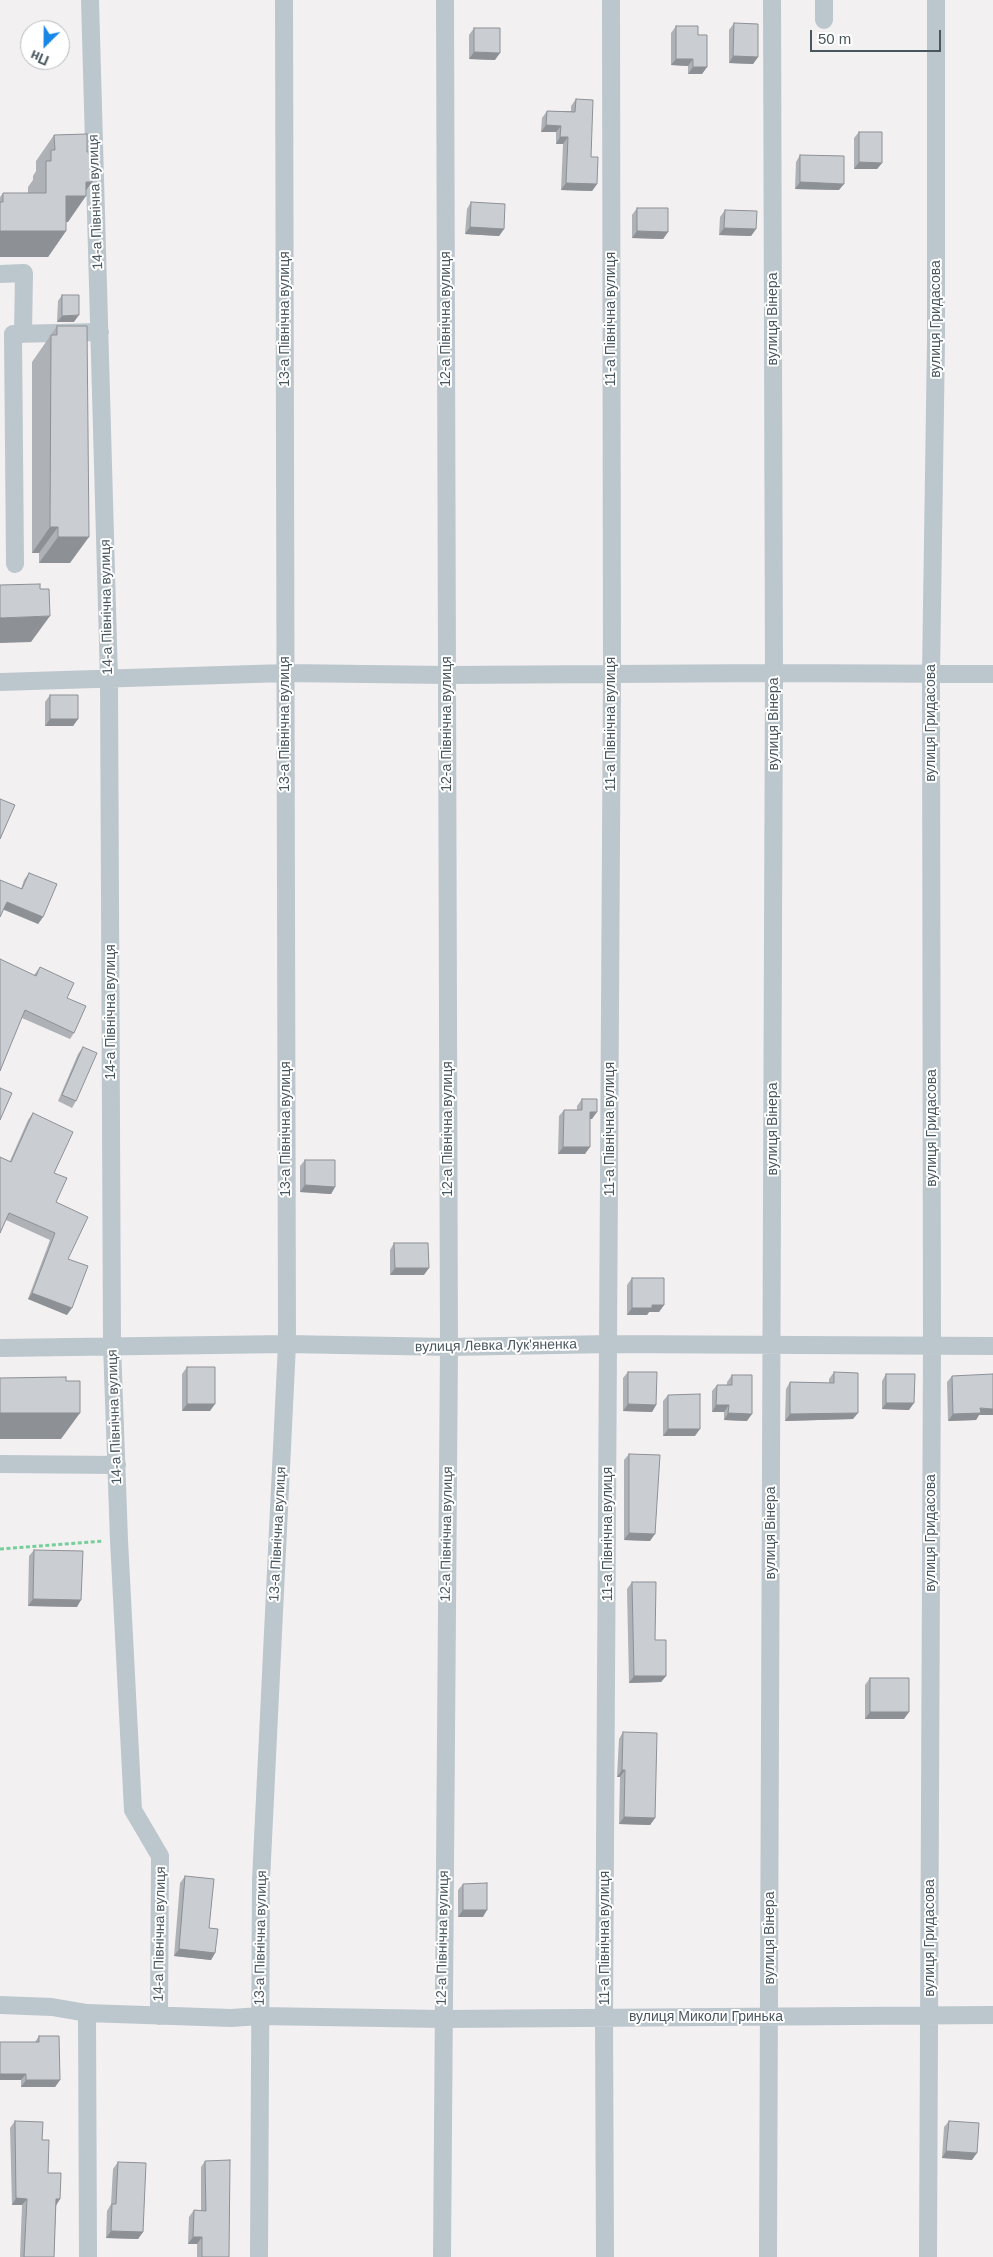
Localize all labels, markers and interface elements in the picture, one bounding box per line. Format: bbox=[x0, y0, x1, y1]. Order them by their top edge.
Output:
north arrow bbox=[20, 20, 70, 70]
scale bar bbox=[813, 20, 944, 52]
text: 50 m bbox=[818, 30, 851, 47]
text: Пн bbox=[28, 47, 51, 69]
street label: 14-а Північна вулиця bbox=[85, 134, 107, 270]
street label: 13-а Північна вулиця bbox=[277, 251, 293, 387]
street label: 12-а Північна вулиця bbox=[438, 251, 454, 387]
street label: 11-а Північна вулиця bbox=[603, 252, 619, 386]
street label: вулиця Гридасова bbox=[928, 260, 944, 378]
street label: вулиця Вінера bbox=[765, 273, 781, 365]
street label: 14-а Північна вулиця bbox=[97, 539, 117, 675]
street label: 13-а Північна вулиця bbox=[277, 656, 293, 792]
street label: 12-а Північна вулиця bbox=[439, 656, 455, 792]
street label: 11-а Північна вулиця bbox=[603, 657, 619, 791]
street label: вулиця Гридасова bbox=[923, 664, 939, 782]
street label: вулиця Вінера bbox=[766, 678, 782, 770]
street label: 14-а Північна вулиця bbox=[103, 944, 119, 1080]
street label: 13-а Північна вулиця bbox=[278, 1061, 294, 1197]
street label: 12-а Північна вулиця bbox=[440, 1061, 456, 1197]
street label: 11-а Північна вулиця bbox=[602, 1062, 618, 1196]
street label: вулиця Гридасова bbox=[924, 1069, 940, 1187]
street label: вулиця Вінера bbox=[765, 1083, 781, 1175]
street label: вулиця Левка Лук'яненка bbox=[415, 1336, 577, 1356]
street label: 14-а Північна вулиця bbox=[104, 1349, 126, 1485]
street label: 13-а Північна вулиця bbox=[266, 1466, 290, 1602]
street label: 12-а Північна вулиця bbox=[437, 1466, 457, 1602]
street label: 11-а Північна вулиця bbox=[600, 1467, 616, 1601]
street label: вулиця Гридасова bbox=[923, 1474, 939, 1592]
street label: вулиця Вінера bbox=[763, 1487, 779, 1579]
street label: 14-а Північна вулиця bbox=[150, 1866, 170, 2002]
street label: 13-а Північна вулиця bbox=[251, 1870, 271, 2006]
street label: 12-а Північна вулиця bbox=[433, 1870, 453, 2006]
street label: 11-а Північна вулиця bbox=[597, 1871, 613, 2005]
street label: вулиця Гридасова bbox=[922, 1879, 938, 1997]
street label: вулиця Вінера bbox=[762, 1892, 778, 1984]
street label: вулиця Миколи Гринька bbox=[629, 2009, 783, 2025]

